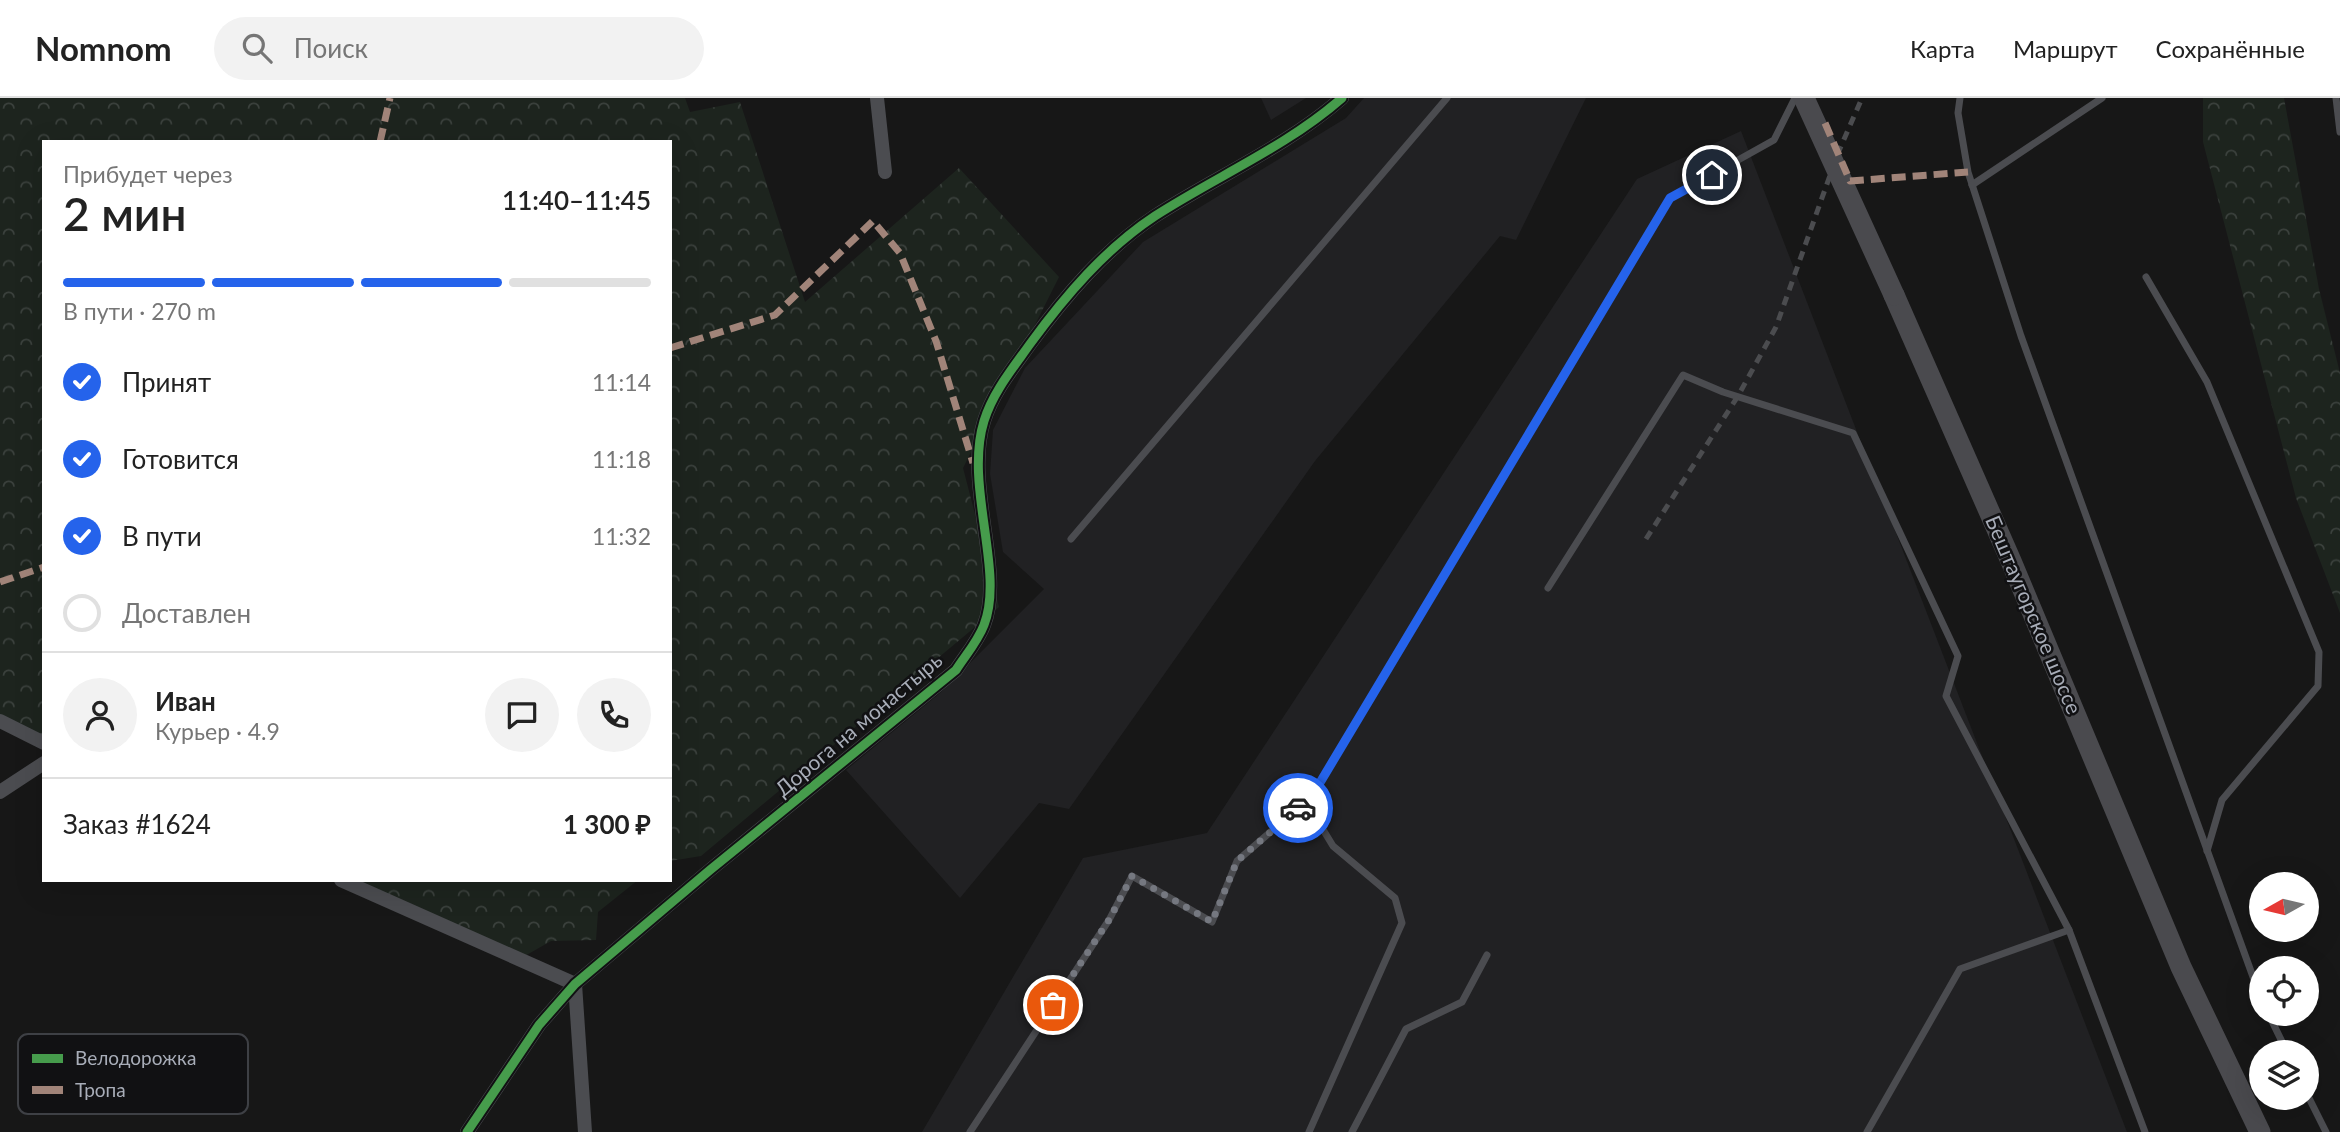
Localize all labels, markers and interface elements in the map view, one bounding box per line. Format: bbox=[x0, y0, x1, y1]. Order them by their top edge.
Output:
search box bbox=[214, 17, 704, 80]
text: Nomnom bbox=[35, 28, 172, 68]
icon: search bbox=[238, 29, 276, 67]
text: Поиск bbox=[294, 32, 368, 64]
text: Карта bbox=[1910, 34, 1975, 63]
text: Маршрут bbox=[2013, 34, 2118, 63]
text: Сохранённые bbox=[2156, 34, 2305, 63]
pin bbox=[1682, 145, 1742, 205]
icon: home bbox=[1693, 156, 1731, 194]
text: Прибудет через bbox=[63, 160, 233, 188]
text: 11:40–11:45 bbox=[502, 184, 651, 216]
text: 2 мин bbox=[63, 186, 187, 241]
text: В пути · 270 m bbox=[63, 297, 216, 325]
icon: check bbox=[63, 363, 101, 401]
text: Принят bbox=[122, 366, 211, 398]
text: 11:14 bbox=[592, 368, 651, 396]
icon: check bbox=[63, 440, 101, 478]
text: Готовится bbox=[122, 443, 239, 475]
text: 11:18 bbox=[592, 445, 651, 473]
street label: Бештаугорское шоссе bbox=[1981, 511, 2088, 718]
icon: check bbox=[63, 517, 101, 555]
text: В пути bbox=[122, 520, 202, 552]
text: 11:32 bbox=[592, 522, 651, 550]
text: Доставлен bbox=[122, 597, 251, 629]
street label: Дорога на монастырь bbox=[770, 647, 947, 801]
button: person bbox=[63, 678, 137, 752]
button: chat bbox=[485, 678, 559, 752]
button: phone bbox=[577, 678, 651, 752]
text: Иван bbox=[155, 685, 216, 717]
text: Курьер · 4.9 bbox=[155, 717, 280, 745]
courier bbox=[1263, 773, 1333, 843]
icon: car bbox=[1279, 789, 1317, 827]
text: Заказ #1624 bbox=[63, 808, 211, 840]
text: 1 300 ₽ bbox=[563, 808, 651, 840]
north arrow bbox=[2249, 872, 2319, 942]
map controls bbox=[2249, 872, 2319, 1110]
button: locate bbox=[2249, 956, 2319, 1026]
pin bbox=[1023, 975, 1083, 1035]
icon: bag bbox=[1034, 986, 1072, 1024]
legend bbox=[18, 1034, 248, 1114]
button: layers bbox=[2249, 1040, 2319, 1110]
text: Велодорожка bbox=[75, 1046, 196, 1069]
text: Тропа bbox=[75, 1078, 126, 1101]

